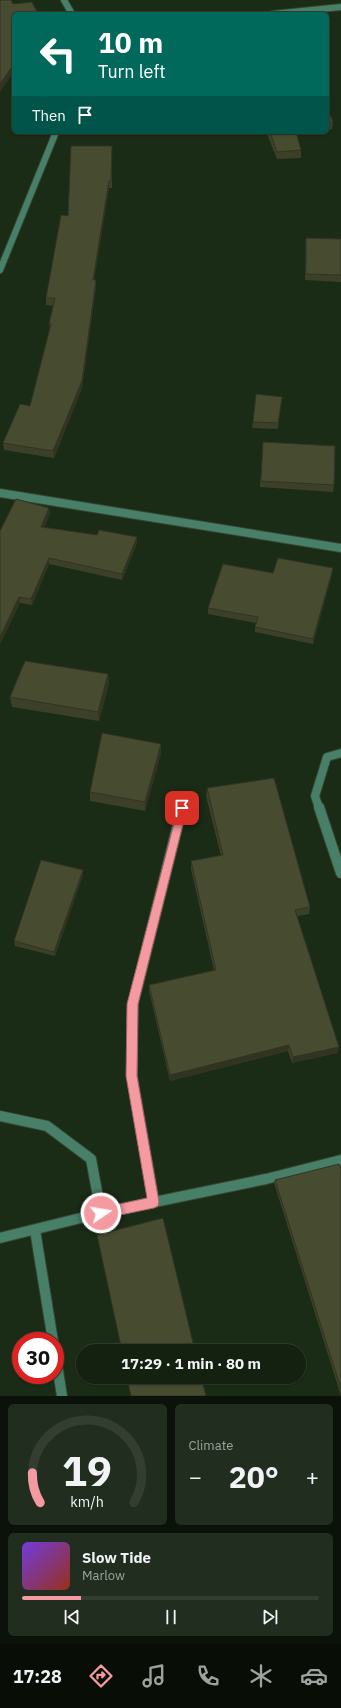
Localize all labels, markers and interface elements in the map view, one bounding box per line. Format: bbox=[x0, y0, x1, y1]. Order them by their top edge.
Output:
text: 10 m bbox=[98, 24, 163, 61]
icon: left bbox=[32, 28, 84, 80]
text: Turn left bbox=[98, 60, 166, 83]
icon: arrive bbox=[74, 104, 96, 126]
text: Then bbox=[32, 106, 66, 125]
pin bbox=[165, 791, 199, 825]
icon: arrive bbox=[171, 797, 193, 819]
position arrow bbox=[80, 1192, 122, 1234]
speed limit sign: 30 bbox=[12, 1332, 64, 1384]
text: 17:29 · 1 min · 80 m bbox=[121, 1354, 261, 1373]
text: Climate bbox=[189, 1437, 233, 1454]
text: 19 bbox=[62, 1442, 112, 1496]
text: 20° bbox=[229, 1457, 279, 1496]
text: − bbox=[189, 1462, 202, 1491]
text: + bbox=[306, 1462, 319, 1491]
text: km/h bbox=[70, 1491, 104, 1510]
text: Slow Tide bbox=[82, 1548, 151, 1567]
text: Marlow bbox=[82, 1567, 125, 1584]
icon: previous bbox=[61, 1606, 83, 1628]
icon: pause bbox=[160, 1606, 182, 1628]
icon: next bbox=[259, 1606, 281, 1628]
icon: directions bbox=[87, 1662, 115, 1690]
icon: music bbox=[140, 1662, 168, 1690]
icon: phone bbox=[194, 1662, 222, 1690]
icon: climate bbox=[247, 1662, 275, 1690]
icon: car bbox=[300, 1662, 328, 1690]
text: 17:28 bbox=[13, 1665, 62, 1688]

